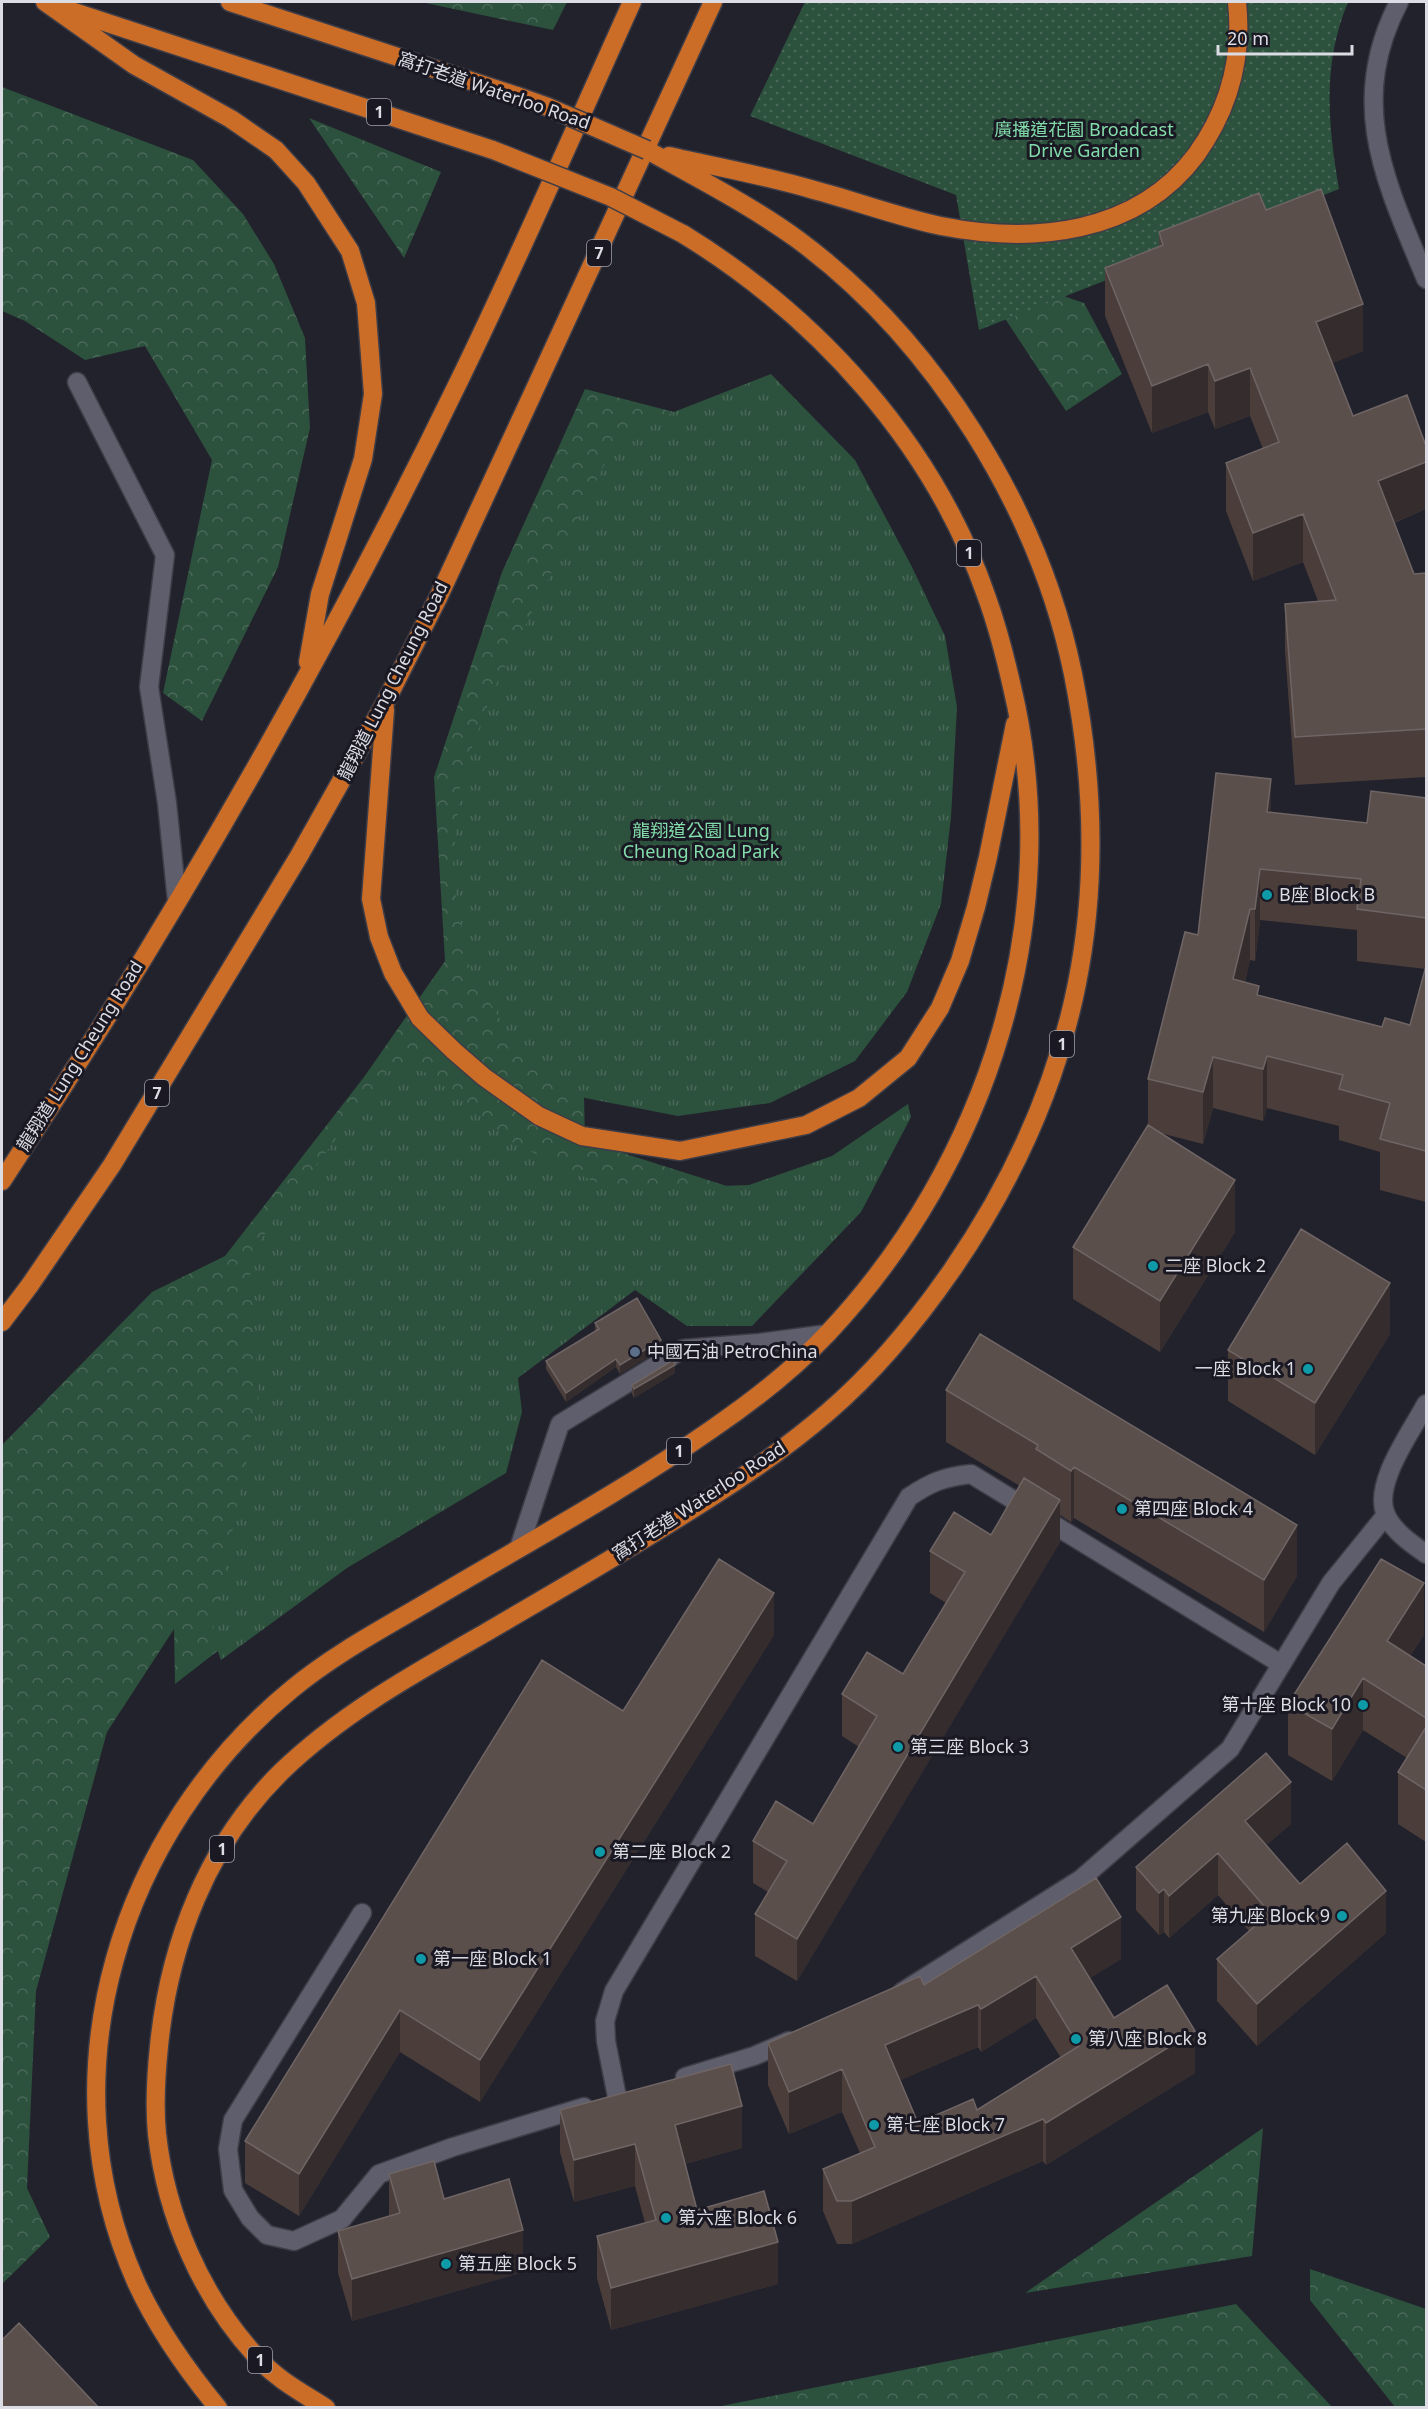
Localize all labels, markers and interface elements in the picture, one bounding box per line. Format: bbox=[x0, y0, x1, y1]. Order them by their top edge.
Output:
scale bar bbox=[1218, 18, 1352, 56]
text: 20 m bbox=[1227, 26, 1269, 50]
street label: 窩打老道 Waterloo Road bbox=[395, 46, 594, 134]
road number: 1 bbox=[367, 99, 391, 125]
park label: 廣播道花園 Broadcast Drive Garden bbox=[994, 117, 1174, 162]
road number: 7 bbox=[587, 240, 611, 266]
road number: 1 bbox=[957, 540, 981, 566]
street label: 龍翔道 Lung Cheung Road bbox=[331, 577, 453, 784]
park label: 龍翔道公園 Lung Cheung Road Park bbox=[623, 818, 780, 863]
place label: B座 Block B bbox=[1279, 882, 1375, 906]
marker: B座 Block B bbox=[1260, 888, 1274, 902]
street label: 龍翔道 Lung Cheung Road bbox=[11, 956, 148, 1155]
road number: 1 bbox=[1050, 1031, 1074, 1057]
road number: 7 bbox=[145, 1080, 169, 1106]
place label: 二座 Block 2 bbox=[1165, 1253, 1266, 1277]
marker: 二座 Block 2 bbox=[1146, 1259, 1160, 1273]
place label: 中國石油 PetroChina bbox=[647, 1339, 818, 1363]
marker: 中國石油 PetroChina bbox=[628, 1345, 642, 1359]
place label: 一座 Block 1 bbox=[1195, 1356, 1296, 1380]
marker: 一座 Block 1 bbox=[1301, 1362, 1315, 1376]
street label: 窩打老道 Waterloo Road bbox=[607, 1435, 790, 1565]
road number: 1 bbox=[667, 1438, 691, 1464]
place label: 第四座 Block 4 bbox=[1134, 1496, 1253, 1520]
marker: 第四座 Block 4 bbox=[1115, 1502, 1129, 1516]
place label: 第十座 Block 10 bbox=[1222, 1692, 1351, 1716]
marker: 第十座 Block 10 bbox=[1356, 1698, 1370, 1712]
place label: 第三座 Block 3 bbox=[910, 1734, 1029, 1758]
marker: 第三座 Block 3 bbox=[891, 1740, 905, 1754]
road number: 1 bbox=[210, 1836, 234, 1862]
place label: 第二座 Block 2 bbox=[612, 1839, 731, 1863]
marker: 第二座 Block 2 bbox=[593, 1845, 607, 1859]
place label: 第九座 Block 9 bbox=[1211, 1903, 1330, 1927]
marker: 第九座 Block 9 bbox=[1335, 1909, 1349, 1923]
place label: 第一座 Block 1 bbox=[433, 1946, 552, 1970]
marker: 第一座 Block 1 bbox=[414, 1952, 428, 1966]
place label: 第八座 Block 8 bbox=[1088, 2026, 1207, 2050]
marker: 第八座 Block 8 bbox=[1069, 2032, 1083, 2046]
place label: 第七座 Block 7 bbox=[886, 2112, 1005, 2136]
marker: 第七座 Block 7 bbox=[867, 2118, 881, 2132]
place label: 第六座 Block 6 bbox=[678, 2205, 797, 2229]
marker: 第六座 Block 6 bbox=[659, 2211, 673, 2225]
place label: 第五座 Block 5 bbox=[458, 2251, 577, 2275]
marker: 第五座 Block 5 bbox=[439, 2257, 453, 2271]
road number: 1 bbox=[248, 2347, 272, 2373]

